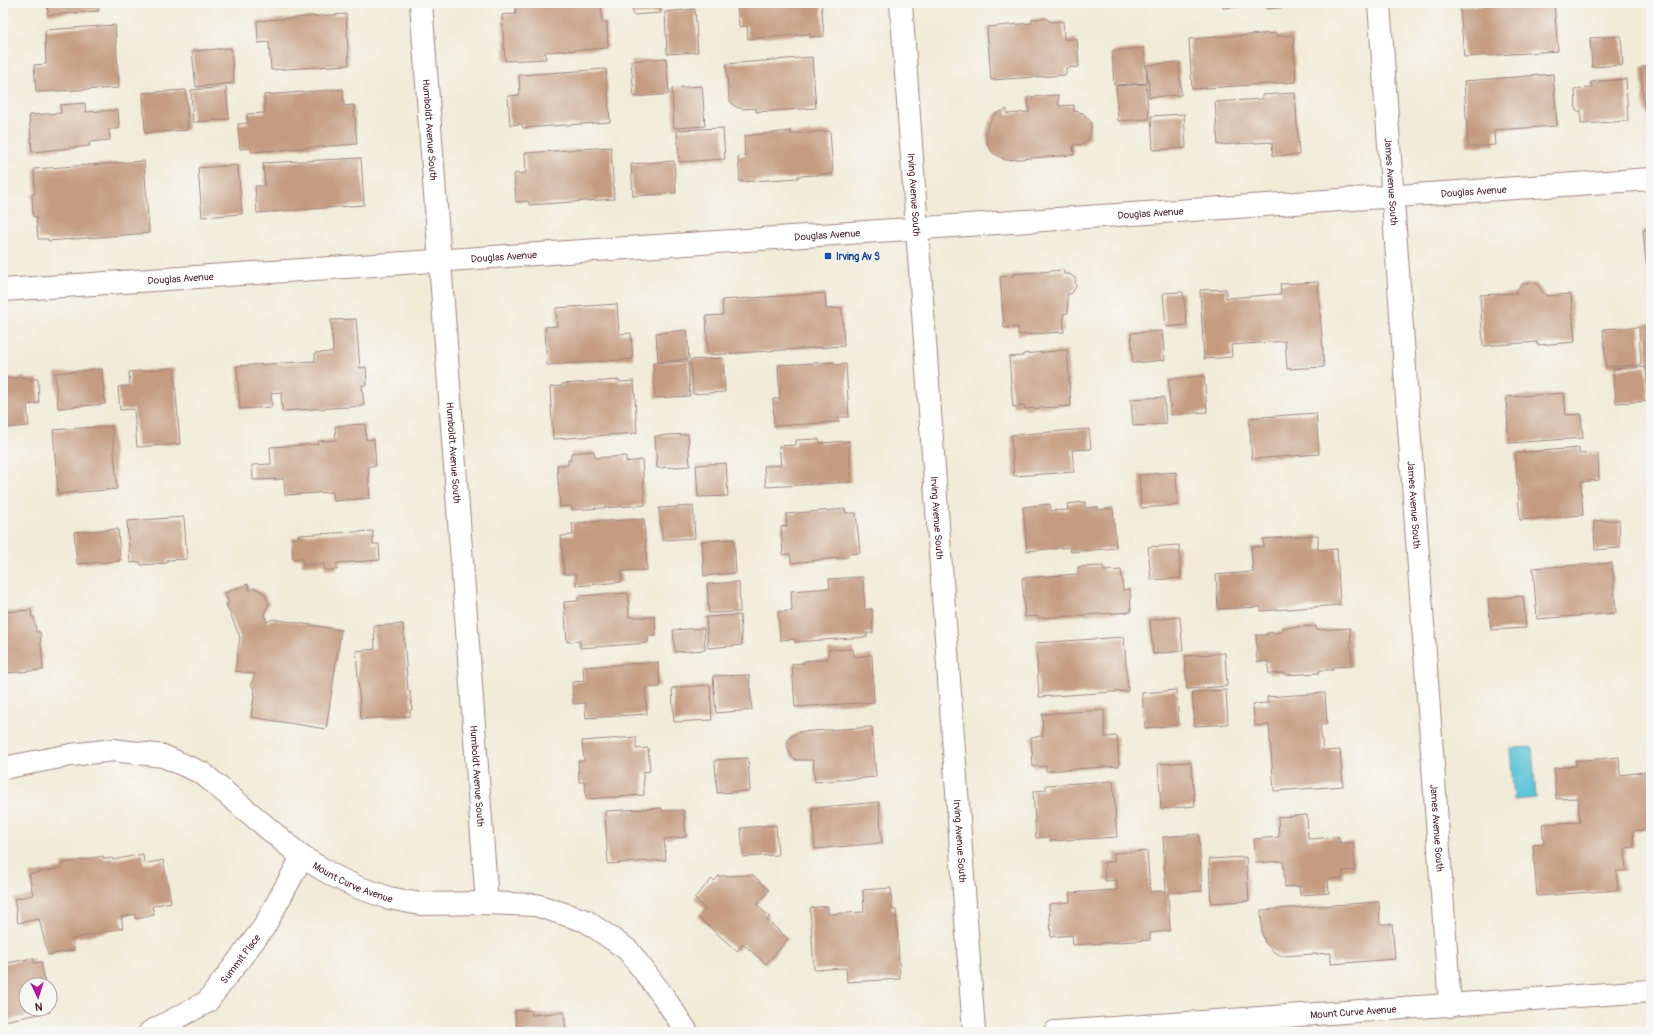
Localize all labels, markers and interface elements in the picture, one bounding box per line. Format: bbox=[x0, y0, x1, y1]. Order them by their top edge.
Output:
street label: Humboldt Avenue South bbox=[420, 79, 439, 181]
street label: James Avenue South bbox=[1382, 137, 1400, 226]
street label: Irving Avenue South bbox=[905, 153, 923, 237]
street label: Douglas Avenue bbox=[1440, 184, 1507, 200]
street label: Douglas Avenue bbox=[1117, 206, 1184, 222]
street label: Douglas Avenue bbox=[794, 227, 861, 244]
street label: Douglas Avenue bbox=[471, 249, 537, 265]
marker: Irving Av S bbox=[823, 251, 833, 261]
place label: Irving Av S bbox=[836, 251, 880, 263]
street label: Douglas Avenue bbox=[147, 271, 214, 287]
street label: Humboldt Avenue South bbox=[443, 402, 463, 504]
street label: James Avenue South bbox=[1404, 461, 1423, 549]
street label: Irving Avenue South bbox=[928, 476, 945, 560]
street label: Humboldt Avenue South bbox=[467, 725, 486, 827]
street label: James Avenue South bbox=[1427, 784, 1446, 873]
street label: Irving Avenue South bbox=[951, 799, 968, 883]
street label: Mount Curve Avenue bbox=[310, 860, 394, 906]
street label: Summit Place bbox=[218, 932, 263, 986]
north arrow bbox=[18, 977, 58, 1017]
text: N bbox=[34, 1000, 43, 1013]
street label: Mount Curve Avenue bbox=[1310, 1004, 1397, 1021]

